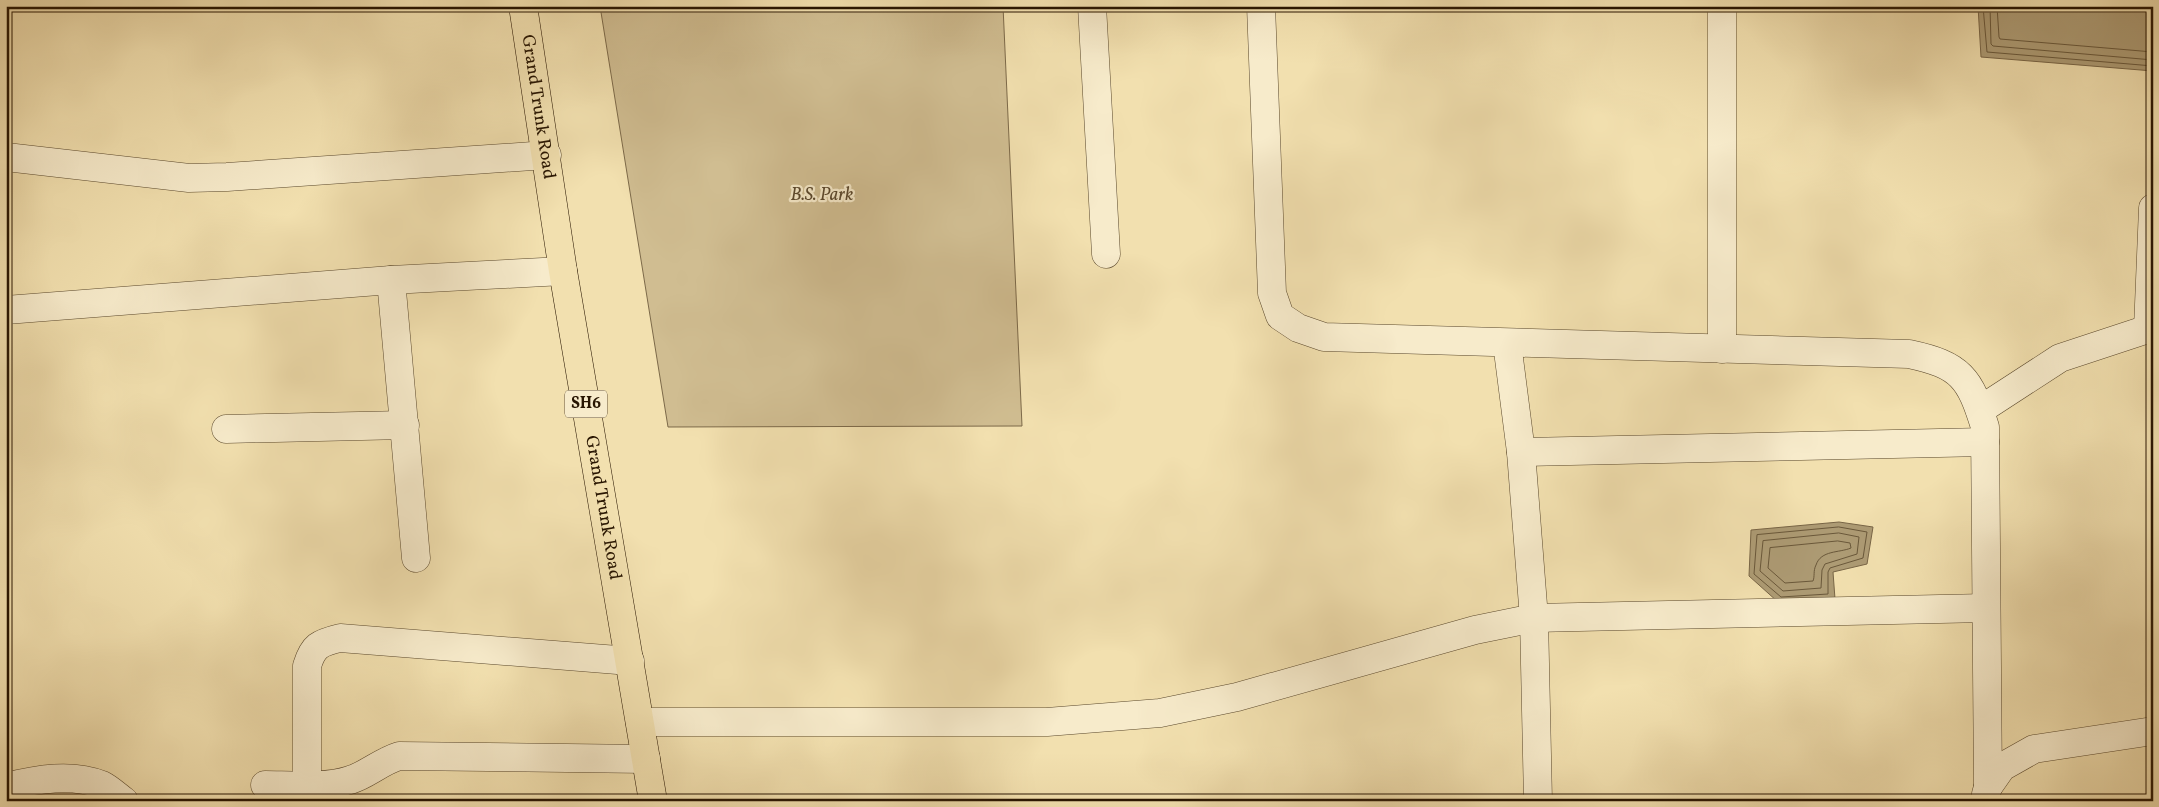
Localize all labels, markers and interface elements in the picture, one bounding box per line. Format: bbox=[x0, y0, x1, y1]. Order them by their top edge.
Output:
street label: Grand Trunk Road bbox=[515, 33, 561, 181]
park label: B.S. Park bbox=[791, 183, 853, 208]
road number: SH6 bbox=[565, 390, 607, 418]
street label: Grand Trunk Road bbox=[579, 434, 628, 582]

